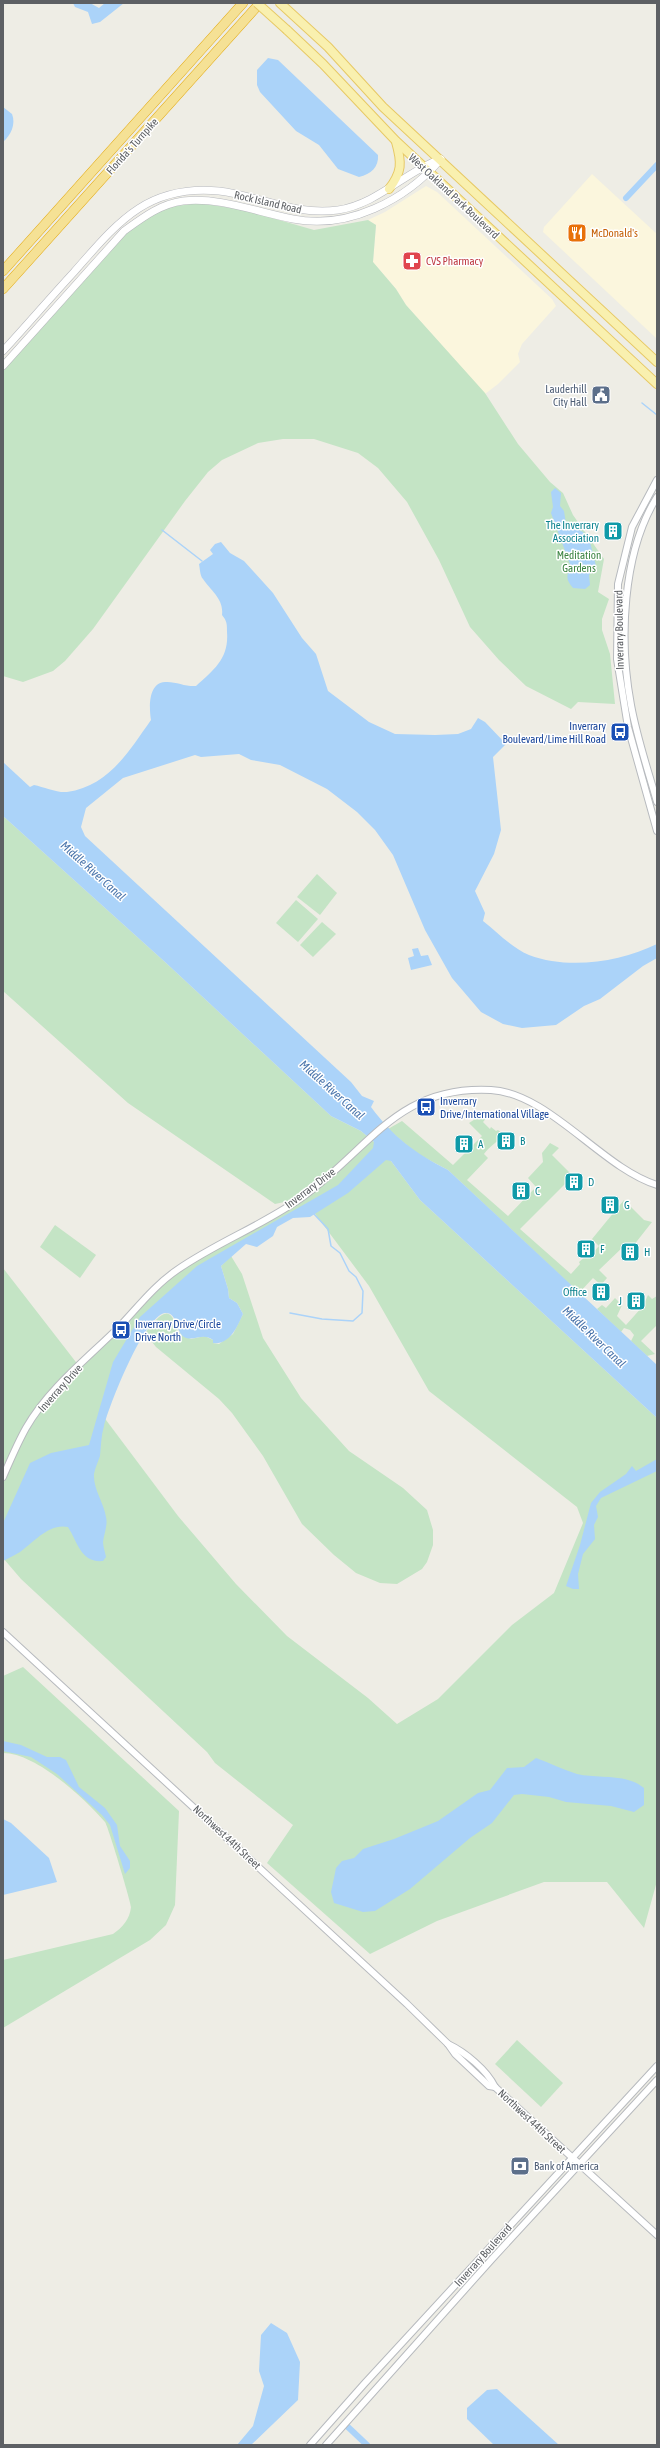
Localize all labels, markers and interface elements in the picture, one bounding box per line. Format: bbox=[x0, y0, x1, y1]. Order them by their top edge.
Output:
street label: Florida's Turnpike bbox=[104, 116, 160, 176]
street label: West Oakland Park Boulevard bbox=[406, 151, 502, 241]
street label: Rock Island Road bbox=[233, 188, 303, 216]
restaurant icon: McDonald's bbox=[566, 222, 588, 244]
place label: McDonald's bbox=[591, 227, 638, 239]
pharmacy icon: CVS Pharmacy bbox=[401, 250, 423, 272]
place label: CVS Pharmacy bbox=[426, 255, 484, 267]
place label: Lauderhill City Hall bbox=[545, 383, 587, 408]
public building icon: Lauderhill City Hall bbox=[590, 384, 612, 406]
place label: The Inverrary Association bbox=[546, 519, 599, 544]
building icon: The Inverrary Association bbox=[602, 520, 624, 542]
park label: Meditation Gardens bbox=[557, 549, 601, 574]
street label: Inverrary Boulevard bbox=[612, 590, 626, 670]
place label: Inverrary Boulevard/Lime Hill Road bbox=[502, 720, 606, 745]
bus stop icon: Inverrary Boulevard/Lime Hill Road bbox=[609, 721, 631, 743]
water label: Middle River Canal bbox=[58, 838, 128, 904]
water label: Middle River Canal bbox=[297, 1057, 367, 1123]
place label: Inverrary Drive/International Village bbox=[440, 1095, 549, 1120]
bus stop icon: Inverrary Drive/International Village bbox=[415, 1096, 437, 1118]
building icon: B bbox=[495, 1130, 517, 1152]
building icon: A bbox=[453, 1133, 475, 1155]
place label: B bbox=[520, 1135, 526, 1147]
place label: A bbox=[478, 1138, 484, 1150]
street label: Inverrary Drive bbox=[283, 1165, 337, 1211]
building icon: D bbox=[563, 1171, 585, 1193]
place label: D bbox=[588, 1176, 594, 1188]
building icon: C bbox=[510, 1180, 532, 1202]
place label: C bbox=[535, 1185, 540, 1197]
building icon: G bbox=[599, 1194, 621, 1216]
place label: G bbox=[624, 1199, 630, 1211]
building icon: F bbox=[575, 1238, 597, 1260]
building icon: H bbox=[619, 1241, 641, 1263]
place label: F bbox=[600, 1243, 605, 1255]
place label: H bbox=[644, 1246, 650, 1258]
building icon: Office bbox=[590, 1281, 612, 1303]
place label: Office bbox=[563, 1286, 587, 1298]
building icon: J bbox=[625, 1290, 647, 1312]
place label: J bbox=[618, 1295, 622, 1307]
water label: Middle River Canal bbox=[560, 1303, 628, 1371]
place label: Inverrary Drive/Circle Drive North bbox=[135, 1318, 221, 1343]
bus stop icon: Inverrary Drive/Circle Drive North bbox=[110, 1319, 132, 1341]
street label: Inverrary Drive bbox=[36, 1362, 84, 1414]
street label: Northwest 44th Street bbox=[191, 1803, 263, 1871]
street label: Northwest 44th Street bbox=[496, 2087, 568, 2155]
bank icon: Bank of America bbox=[509, 2155, 531, 2177]
place label: Bank of America bbox=[534, 2160, 599, 2172]
street label: Inverrary Boulevard bbox=[452, 2221, 514, 2289]

